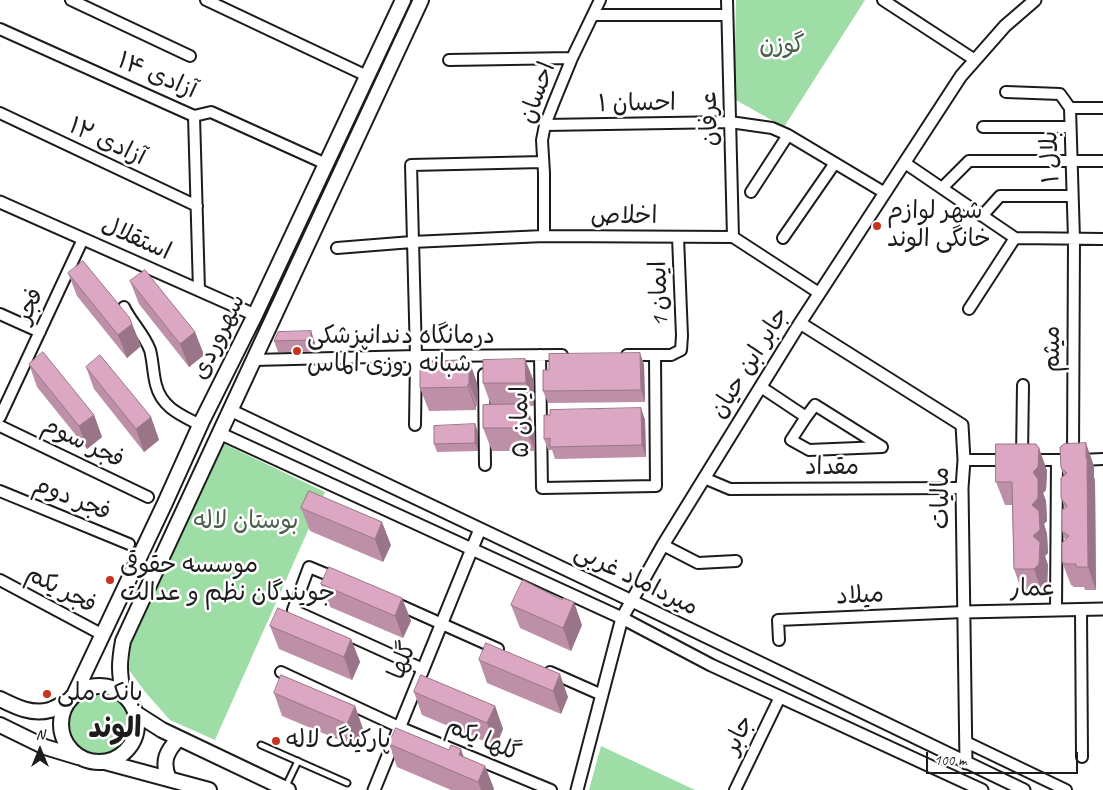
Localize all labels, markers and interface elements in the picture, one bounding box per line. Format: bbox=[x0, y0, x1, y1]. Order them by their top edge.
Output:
park label: گوزن bbox=[759, 32, 805, 60]
street label: آزادی ۱۴ bbox=[113, 46, 201, 106]
street label: احسان bbox=[514, 58, 562, 128]
street label: احسان ۱ bbox=[598, 89, 676, 119]
street label: عرفان bbox=[695, 91, 725, 147]
street label: آزادی ۱۲ bbox=[64, 112, 150, 172]
street label: بلال ۱ bbox=[1036, 130, 1066, 184]
place label: شهر لوازم خانگی الوند bbox=[887, 198, 991, 254]
street label: اخلاص bbox=[591, 203, 657, 231]
street label: استقلال bbox=[97, 211, 175, 267]
marker: شهر لوازم خانگی الوند bbox=[871, 220, 883, 232]
street label: ایمان 1 bbox=[644, 260, 676, 328]
street label: فجر bbox=[9, 284, 51, 328]
street label: سهروردی bbox=[186, 290, 252, 384]
street label: جابر ابن حیان bbox=[704, 302, 796, 424]
place label: درمانگاه دندان‍‍پزشکی شبانه روزی الماس bbox=[307, 323, 495, 379]
street label: میثم bbox=[1039, 326, 1067, 372]
marker: درمانگاه دندان‍‍پزشکی شبانه روزی الماس bbox=[291, 345, 303, 357]
street label: ایمان ۵ bbox=[506, 386, 536, 458]
street label: فجر سوم bbox=[38, 411, 128, 475]
street label: مقداد bbox=[805, 454, 859, 482]
street label: مالیات bbox=[928, 467, 956, 529]
street label: فجر دوم bbox=[29, 471, 115, 527]
park label: بوستان لاله bbox=[193, 508, 299, 536]
street label: میرداماد غربی bbox=[569, 538, 703, 622]
place label: موسسه حقوقی جویندگان نظم و عدالت bbox=[120, 552, 335, 608]
street label: فجر یکم bbox=[21, 560, 101, 620]
marker: موسسه حقوقی جویندگان نظم و عدالت bbox=[104, 574, 116, 586]
street label: عمار bbox=[1010, 574, 1056, 604]
street label: میلاد bbox=[835, 580, 885, 612]
street label: گلها bbox=[382, 638, 424, 684]
place label: بانک ملی bbox=[57, 680, 143, 708]
marker: بانک ملی bbox=[41, 688, 53, 700]
street label: جابر bbox=[718, 711, 760, 759]
district label: الوند bbox=[89, 712, 141, 746]
street label: گلها یکم bbox=[441, 712, 525, 768]
north arrow bbox=[15, 725, 65, 775]
text: N bbox=[36, 726, 44, 743]
place label: پارکینگ لاله bbox=[286, 727, 391, 755]
marker: پارکینگ لاله bbox=[270, 735, 282, 747]
scale bar bbox=[928, 742, 1080, 774]
text: 100 m bbox=[934, 751, 966, 770]

